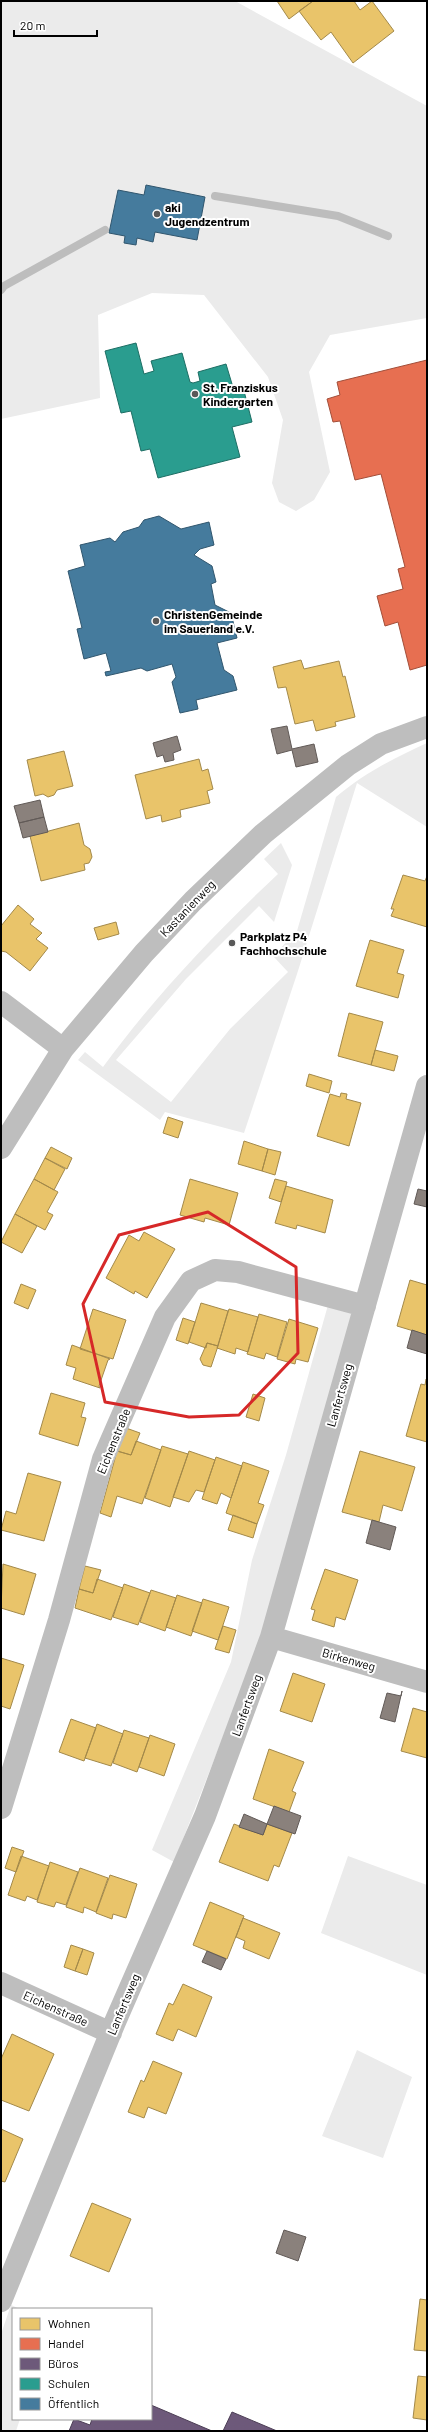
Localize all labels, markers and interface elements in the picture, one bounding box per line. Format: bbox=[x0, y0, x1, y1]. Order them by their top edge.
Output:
scale bar bbox=[14, 12, 97, 38]
text: 20 m bbox=[20, 18, 46, 32]
place label: aki Jugendzentrum bbox=[165, 200, 249, 228]
marker: aki Jugendzentrum bbox=[152, 209, 162, 219]
place label: St. Franziskus Kindergarten bbox=[203, 380, 278, 408]
marker: St. Franziskus Kindergarten bbox=[190, 389, 200, 399]
place label: ChristenGemeinde im Sauerland e.V. bbox=[164, 607, 263, 635]
marker: ChristenGemeinde im Sauerland e.V. bbox=[151, 616, 161, 626]
street label: Kastanienweg bbox=[157, 877, 217, 939]
place label: Parkplatz P4 Fachhochschule bbox=[240, 929, 327, 957]
marker: Parkplatz P4 Fachhochschule bbox=[227, 938, 237, 948]
street label: Lanfertsweg bbox=[323, 1362, 355, 1428]
street label: Eichenstraße bbox=[93, 1406, 133, 1476]
street label: Birkenweg bbox=[321, 1645, 377, 1673]
street label: Lanfertsweg bbox=[228, 1672, 264, 1738]
street label: Lanfertsweg bbox=[104, 1971, 142, 2037]
street label: Eichenstraße bbox=[21, 1987, 91, 2029]
legend bbox=[12, 2308, 152, 2420]
text: Wohnen bbox=[48, 2316, 90, 2330]
text: Handel bbox=[48, 2336, 84, 2350]
text: Büros bbox=[48, 2356, 79, 2370]
text: Schulen bbox=[48, 2376, 90, 2390]
text: Öffentlich bbox=[48, 2396, 99, 2410]

